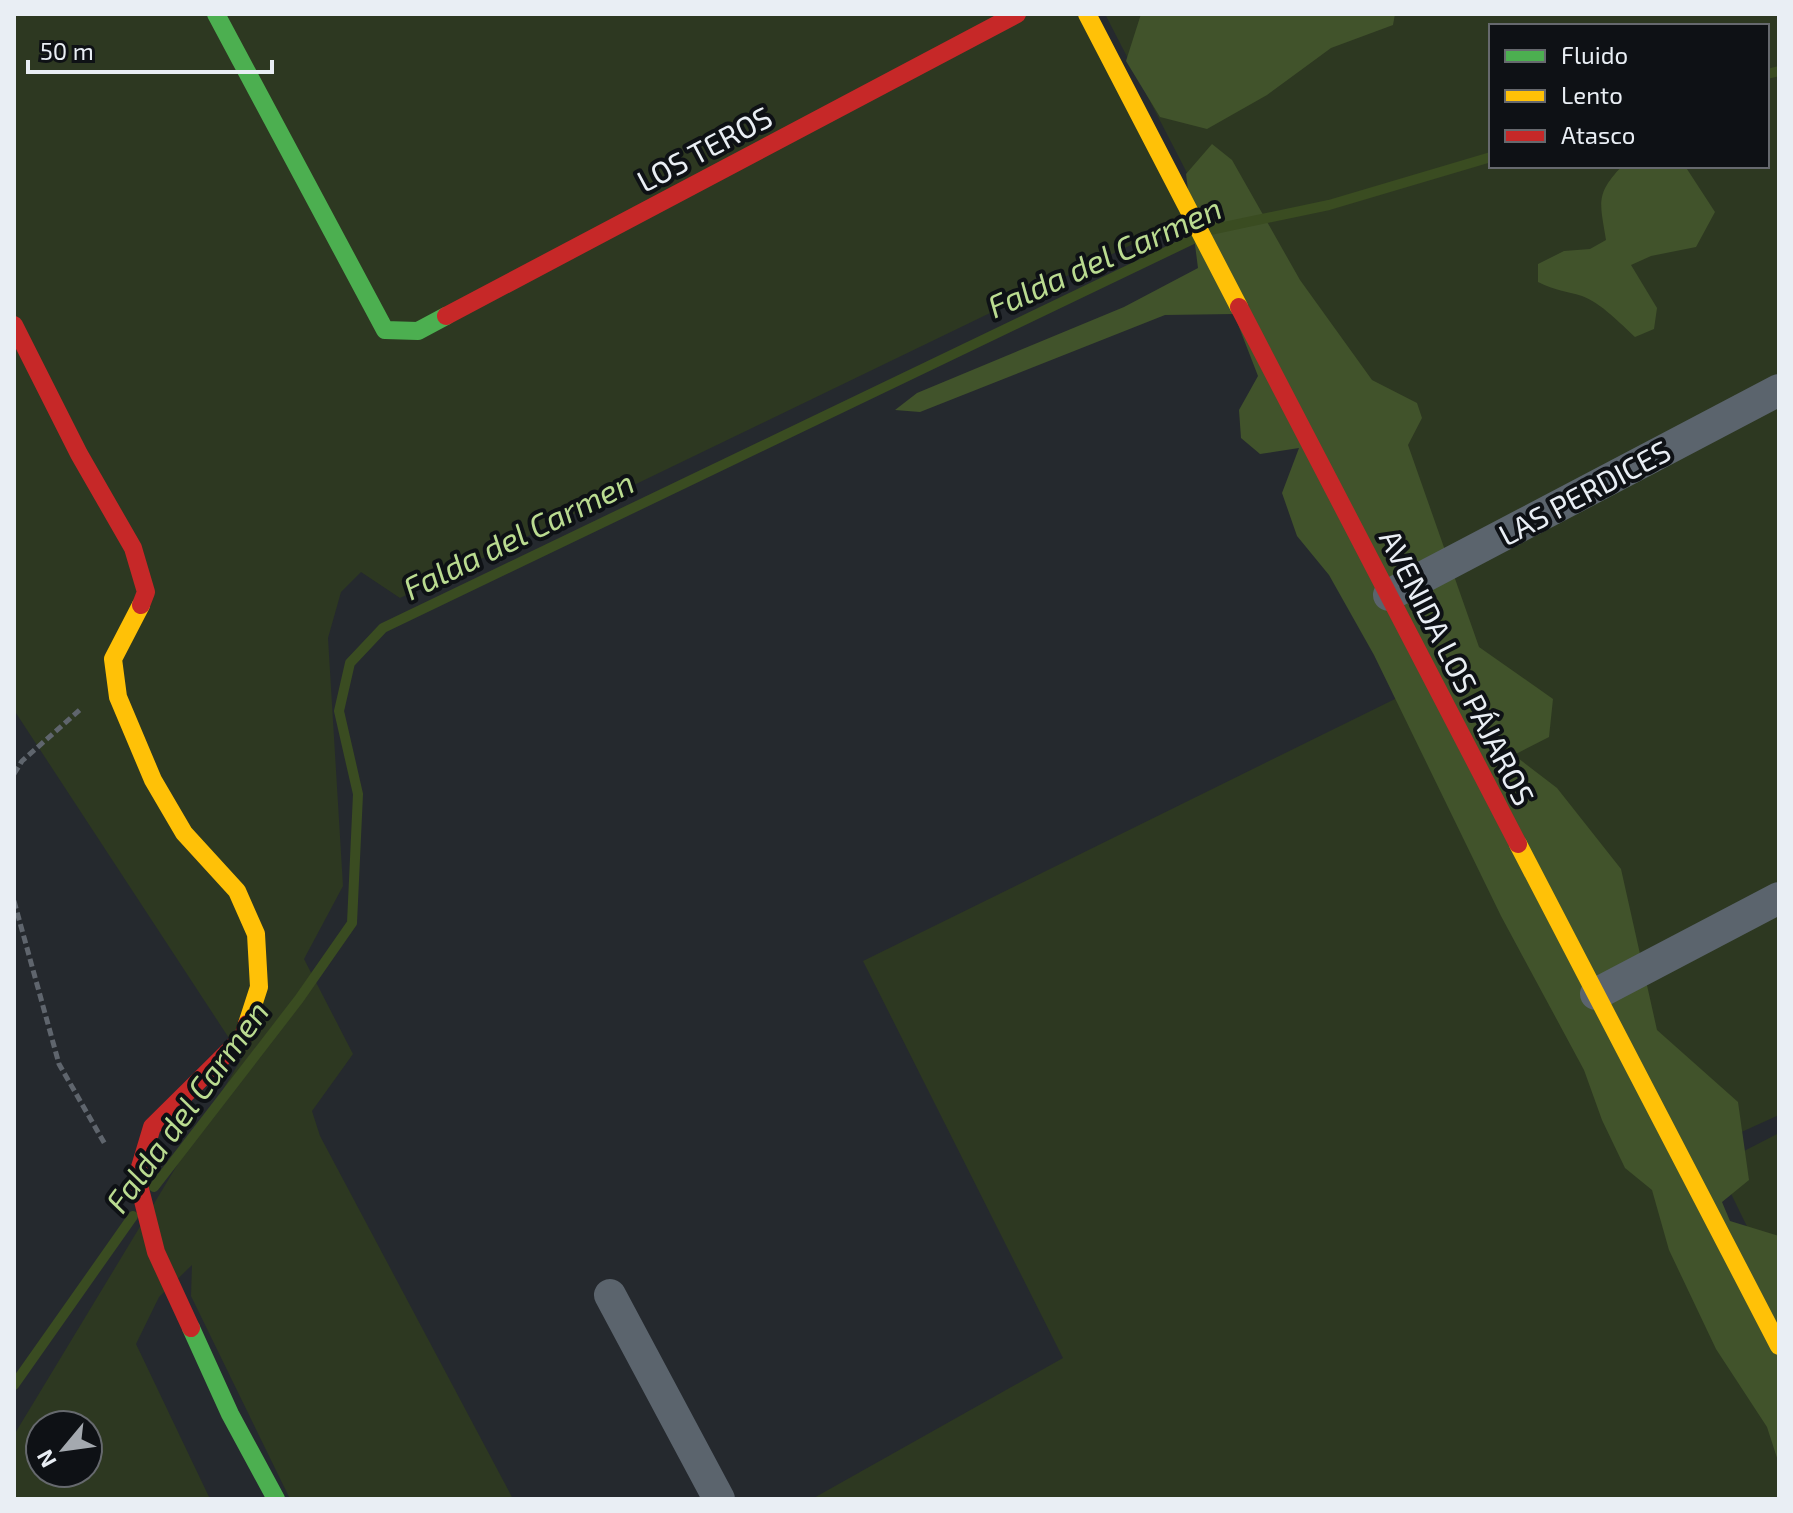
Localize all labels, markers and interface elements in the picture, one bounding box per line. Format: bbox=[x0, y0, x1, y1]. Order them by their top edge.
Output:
scale bar bbox=[28, 24, 272, 74]
legend bbox=[1489, 24, 1769, 168]
text: 50 m bbox=[40, 36, 94, 65]
text: Fluido bbox=[1561, 40, 1628, 69]
text: Lento bbox=[1561, 80, 1623, 109]
street label: LOS TEROS bbox=[630, 97, 778, 199]
text: Atasco bbox=[1561, 120, 1635, 149]
water label: Falda del Carmen bbox=[981, 187, 1227, 325]
street label: LAS PERDICES bbox=[1492, 432, 1676, 552]
water label: Falda del Carmen bbox=[396, 462, 640, 606]
street label: AVENIDA LOS PÁJAROS bbox=[1373, 523, 1543, 811]
water label: Falda del Carmen bbox=[97, 993, 275, 1219]
north arrow bbox=[24, 1409, 104, 1489]
text: N bbox=[30, 1446, 61, 1472]

